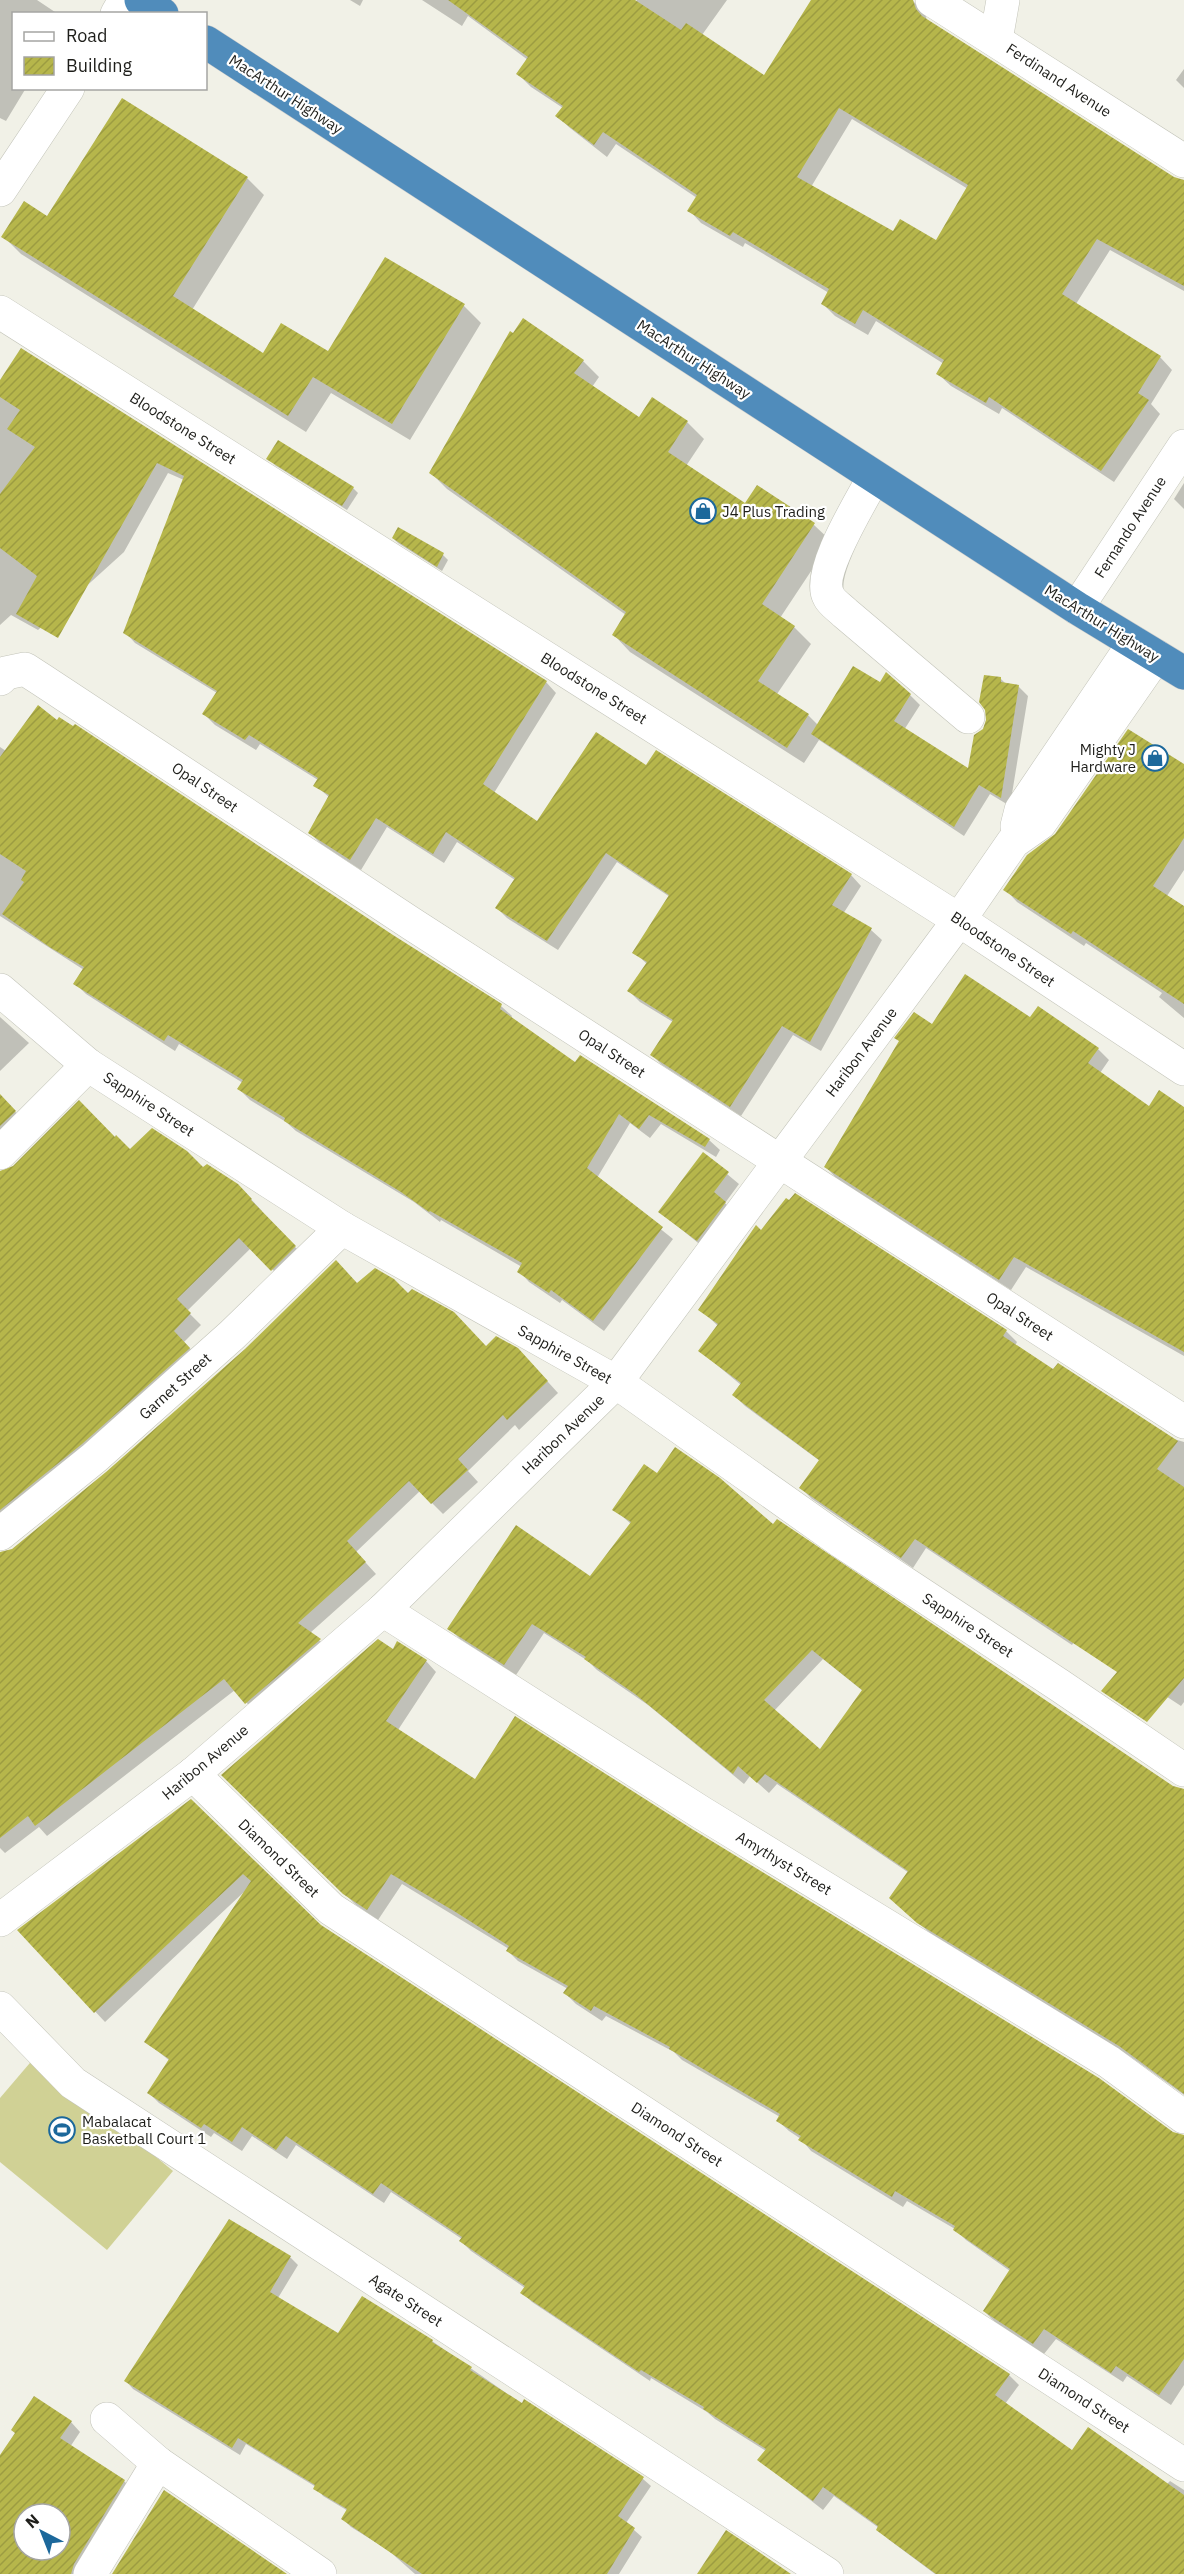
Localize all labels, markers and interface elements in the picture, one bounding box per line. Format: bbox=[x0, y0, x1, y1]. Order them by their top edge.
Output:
legend bbox=[12, 12, 207, 90]
text: Road bbox=[66, 24, 107, 47]
street label: Ferdinand Avenue bbox=[1003, 39, 1115, 121]
street label: MacArthur Highway bbox=[226, 50, 347, 138]
text: Building bbox=[66, 54, 133, 77]
street label: MacArthur Highway bbox=[634, 315, 755, 403]
street label: Bloodstone Street bbox=[126, 388, 240, 468]
street label: Fernando Avenue bbox=[1090, 473, 1170, 581]
shop icon: J4 Plus Trading bbox=[688, 496, 718, 526]
place label: J4 Plus Trading bbox=[722, 502, 825, 521]
street label: MacArthur Highway bbox=[1041, 580, 1163, 666]
street label: Bloodstone Street bbox=[537, 648, 651, 728]
place label: Mighty J Hardware bbox=[1070, 740, 1136, 776]
shop icon: Mighty J Hardware bbox=[1140, 743, 1170, 773]
street label: Opal Street bbox=[168, 758, 242, 816]
street label: Bloodstone Street bbox=[947, 907, 1059, 991]
street label: Haribon Avenue bbox=[821, 1004, 901, 1100]
street label: Opal Street bbox=[575, 1024, 649, 1082]
street label: Sapphire Street bbox=[100, 1068, 198, 1140]
street label: Opal Street bbox=[983, 1287, 1057, 1345]
street label: Sapphire Street bbox=[515, 1320, 615, 1388]
street label: Garnet Street bbox=[135, 1349, 215, 1423]
street label: Haribon Avenue bbox=[518, 1390, 608, 1478]
street label: Sapphire Street bbox=[919, 1589, 1017, 1661]
street label: Haribon Avenue bbox=[158, 1720, 252, 1804]
street label: Diamond Street bbox=[235, 1815, 323, 1901]
street label: Amythyst Street bbox=[733, 1827, 835, 1899]
street label: Diamond Street bbox=[628, 2097, 726, 2171]
place label: Mabalacat Basketball Court 1 bbox=[82, 2112, 206, 2148]
sports icon: Mabalacat Basketball Court 1 bbox=[47, 2115, 77, 2145]
street label: Agate Street bbox=[366, 2269, 446, 2331]
street label: Diamond Street bbox=[1035, 2363, 1133, 2437]
north arrow bbox=[12, 2502, 72, 2562]
text: N bbox=[21, 2510, 43, 2532]

